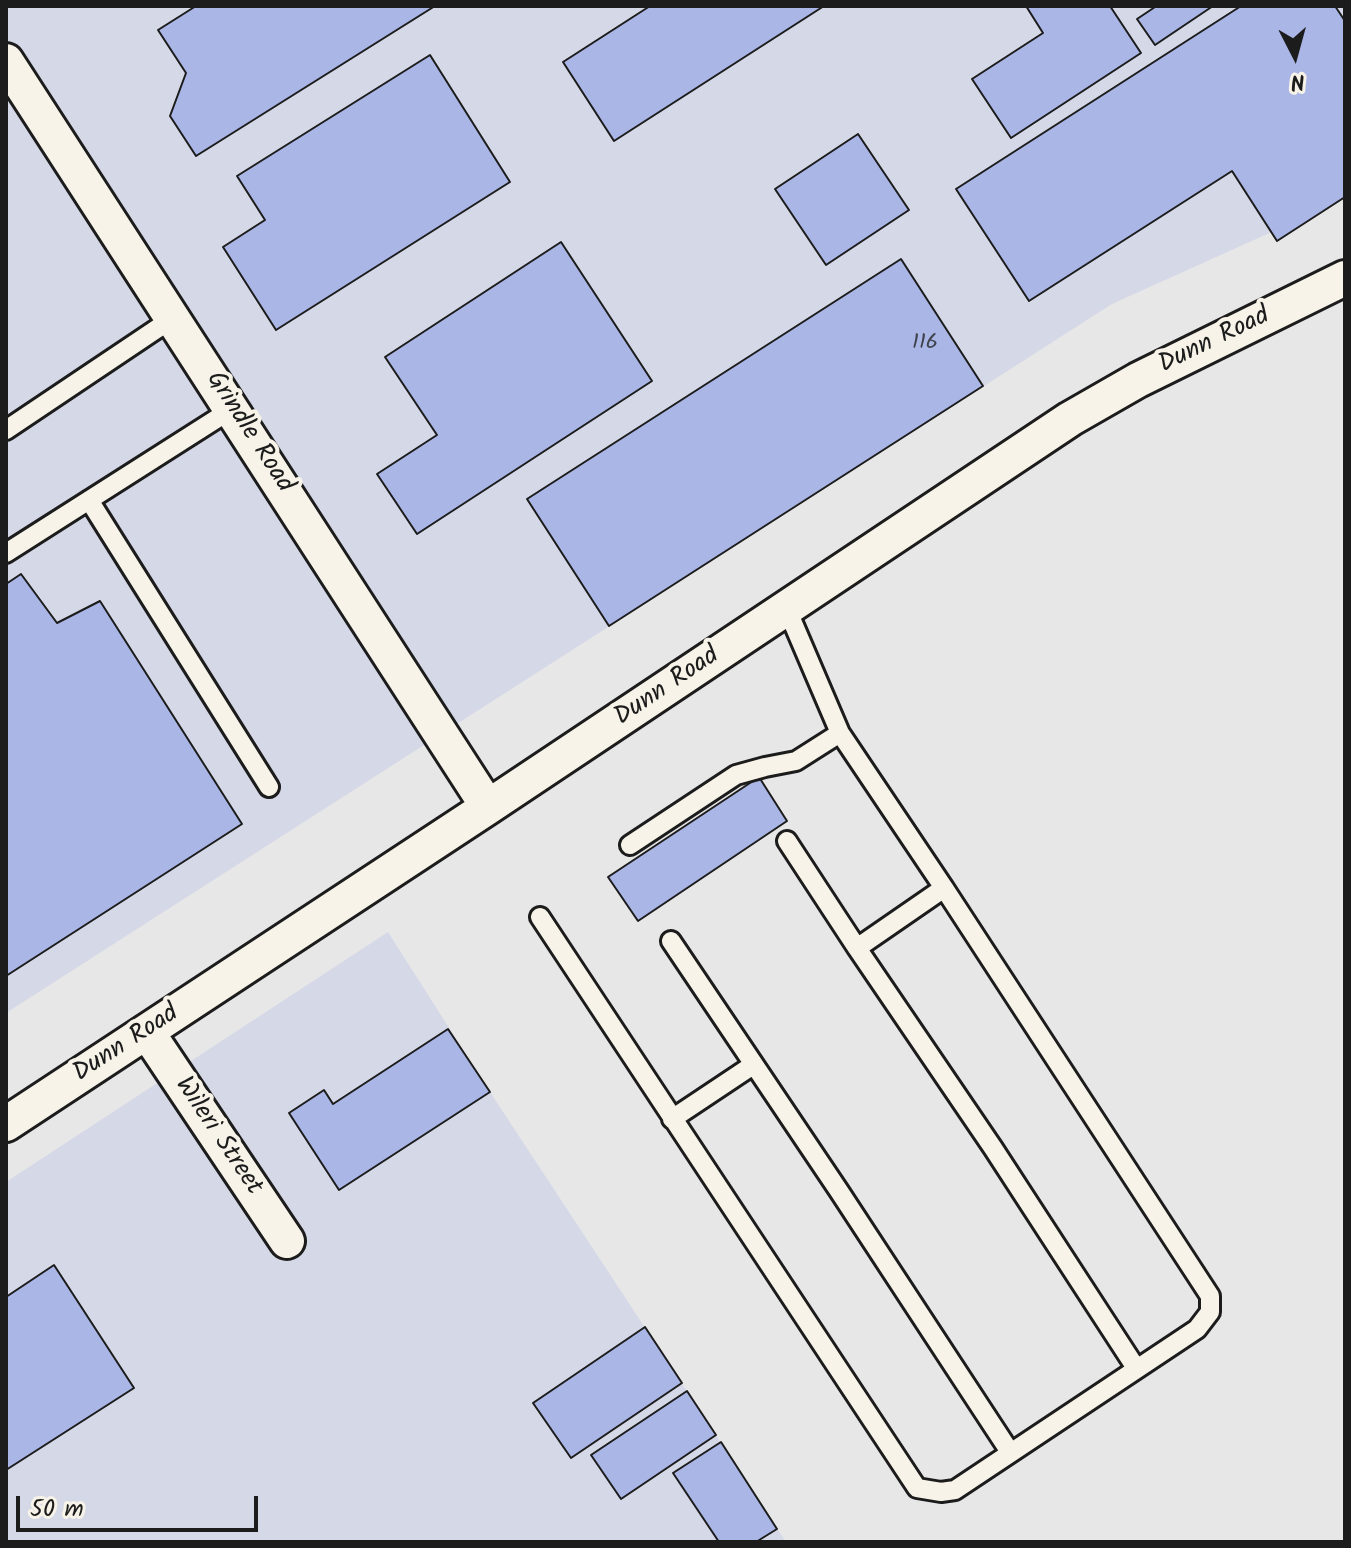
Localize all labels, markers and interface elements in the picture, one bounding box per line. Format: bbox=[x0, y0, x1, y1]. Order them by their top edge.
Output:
north arrow bbox=[1255, 16, 1335, 96]
text: N bbox=[1289, 62, 1306, 98]
street label: Dunn Road bbox=[1154, 302, 1276, 382]
house number: 116 bbox=[912, 331, 938, 357]
street label: Grindle Road bbox=[197, 367, 299, 499]
street label: Dunn Road bbox=[610, 642, 726, 734]
street label: Dunn Road bbox=[68, 999, 186, 1091]
street label: Wileri Street bbox=[166, 1072, 268, 1202]
scale bar bbox=[20, 1480, 262, 1530]
text: 50 m bbox=[30, 1490, 84, 1529]

